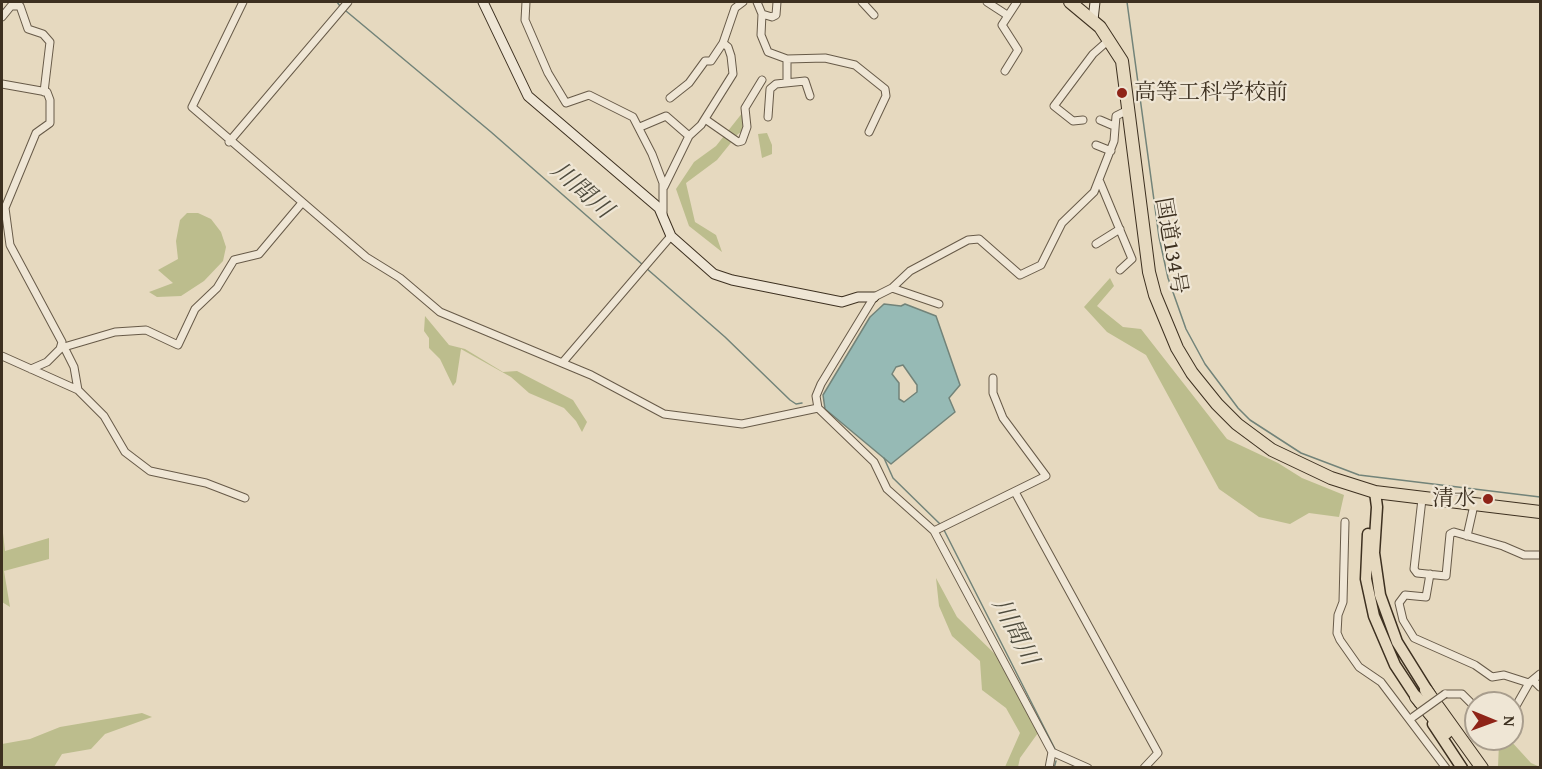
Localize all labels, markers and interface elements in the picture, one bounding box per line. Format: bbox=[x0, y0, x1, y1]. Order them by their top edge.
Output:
place label: 高等工科学校前 bbox=[1134, 80, 1288, 106]
marker: 高等工科学校前 bbox=[1115, 86, 1129, 100]
water label: 川間川 bbox=[544, 157, 618, 225]
street label: 国道134号 bbox=[1149, 196, 1191, 296]
place label: 清水 bbox=[1432, 486, 1476, 512]
marker: 清水 bbox=[1481, 492, 1495, 506]
water label: 川間川 bbox=[985, 593, 1043, 671]
north arrow bbox=[1464, 691, 1524, 751]
text: N bbox=[1498, 716, 1522, 727]

